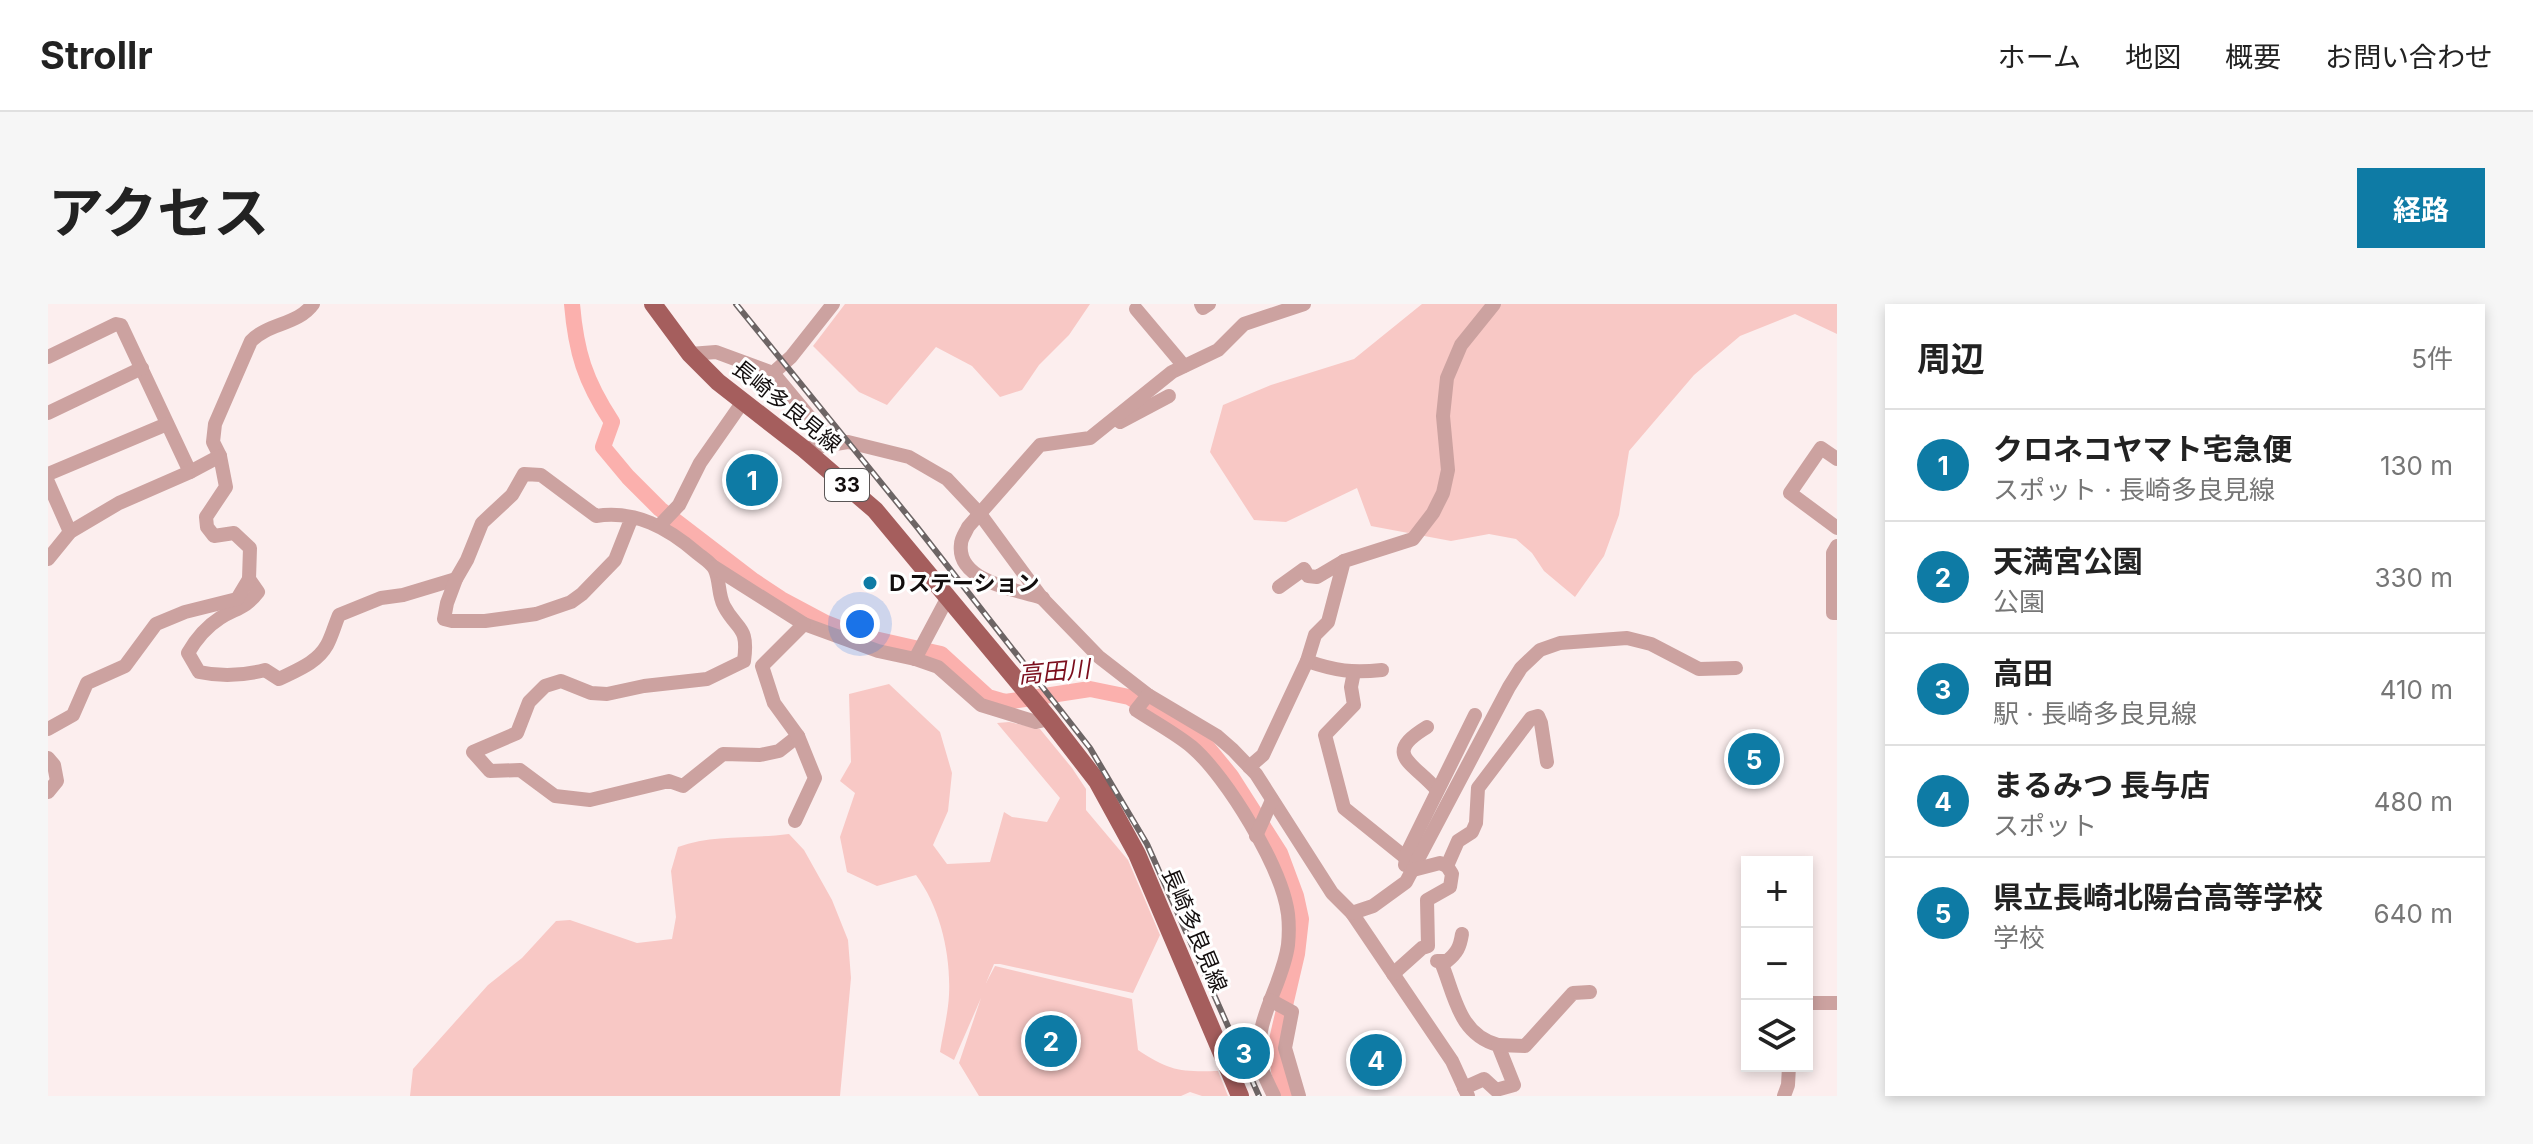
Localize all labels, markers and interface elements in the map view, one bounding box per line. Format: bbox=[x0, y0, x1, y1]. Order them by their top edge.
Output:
text: Strollr bbox=[40, 32, 153, 78]
text: ホーム bbox=[1998, 40, 2081, 74]
text: 地図 bbox=[2125, 40, 2181, 74]
text: 概要 bbox=[2225, 40, 2281, 74]
text: お問い合わせ bbox=[2325, 40, 2493, 74]
button: 経路 bbox=[2357, 168, 2485, 248]
text: アクセス bbox=[48, 179, 269, 247]
text: 周辺 bbox=[1917, 338, 1985, 379]
text: 5件 bbox=[2411, 343, 2453, 374]
street label: 長崎多良見線 bbox=[728, 354, 846, 458]
text: クロネコヤマト宅急便 bbox=[1993, 431, 2292, 467]
pin: 1 bbox=[726, 450, 778, 510]
text: 1 bbox=[1937, 450, 1949, 481]
text: 130 m bbox=[2380, 450, 2453, 481]
road number: 33 bbox=[825, 469, 869, 501]
text: スポット · 長崎多良見線 bbox=[1993, 474, 2275, 505]
text: 天満宮公園 bbox=[1993, 543, 2143, 579]
text: 2 bbox=[1935, 562, 1951, 593]
text: 330 m bbox=[2374, 562, 2453, 593]
place label: Ｄステーション bbox=[886, 570, 1040, 596]
marker: Ｄステーション bbox=[861, 574, 879, 592]
text: 公園 bbox=[1993, 586, 2045, 617]
your location bbox=[840, 604, 880, 644]
water label: 高田川 bbox=[1017, 654, 1094, 689]
text: 高田 bbox=[1993, 655, 2053, 691]
text: 3 bbox=[1935, 674, 1951, 705]
text: 410 m bbox=[2380, 674, 2453, 705]
text: 駅 · 長崎多良見線 bbox=[1993, 698, 2197, 729]
pin: 5 bbox=[1728, 729, 1780, 789]
text: まるみつ 長与店 bbox=[1993, 767, 2210, 803]
text: 4 bbox=[1934, 786, 1952, 817]
text: 480 m bbox=[2374, 786, 2453, 817]
text: スポット bbox=[1993, 810, 2097, 841]
map controls bbox=[1741, 856, 1813, 1072]
button: + bbox=[1741, 856, 1813, 928]
street label: 長崎多良見線 bbox=[1157, 864, 1233, 996]
text: 県立長崎北陽台高等学校 bbox=[1993, 879, 2323, 915]
text: 5 bbox=[1935, 898, 1951, 929]
text: 640 m bbox=[2374, 898, 2453, 929]
text: 学校 bbox=[1993, 922, 2045, 953]
button: − bbox=[1741, 928, 1813, 1000]
button: layers bbox=[1741, 1000, 1813, 1072]
pin: 2 bbox=[1025, 1011, 1077, 1071]
pin: 3 bbox=[1218, 1023, 1270, 1083]
pin: 4 bbox=[1350, 1030, 1402, 1090]

